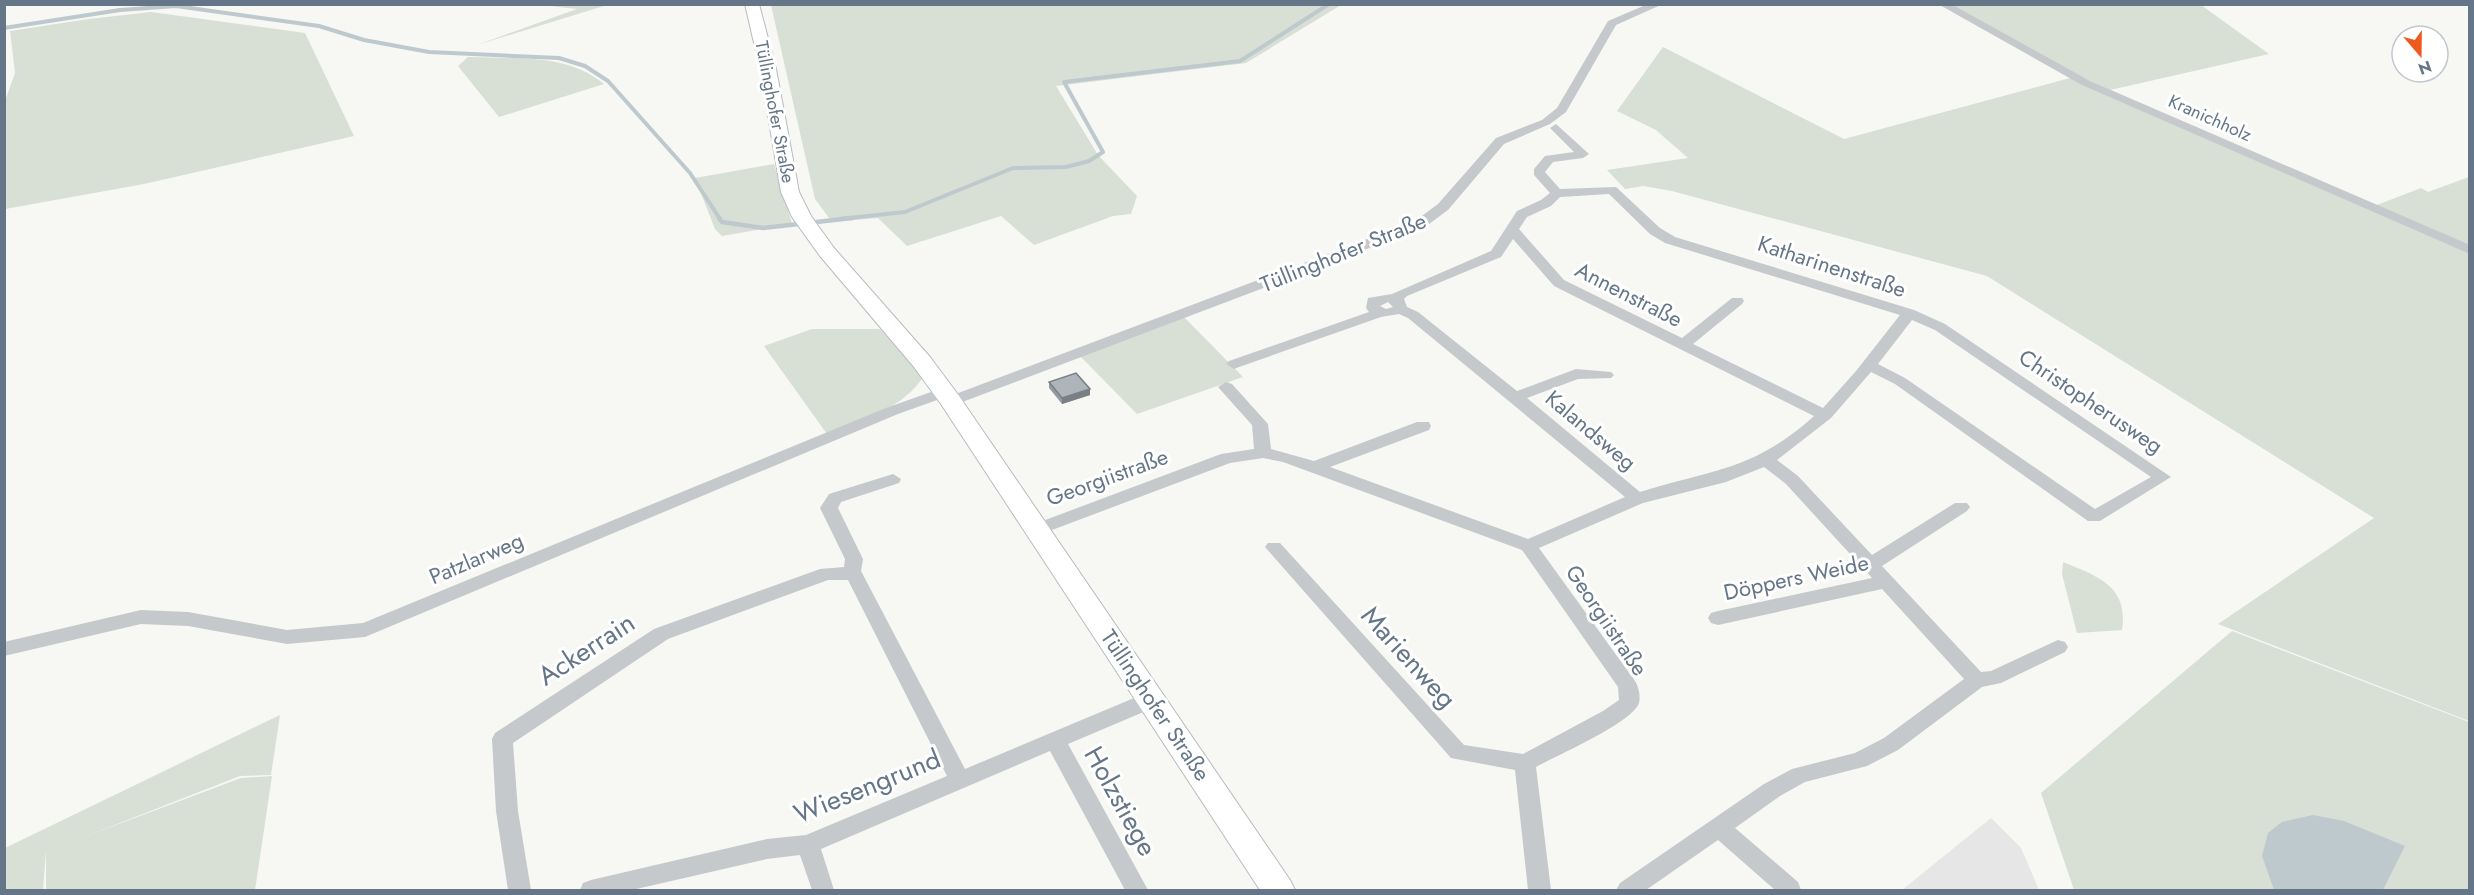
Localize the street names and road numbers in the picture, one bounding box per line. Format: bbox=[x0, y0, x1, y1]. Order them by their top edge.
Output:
street label: Tüllinghofer Straße bbox=[748, 39, 802, 185]
street label: Kranichholz bbox=[2164, 88, 2257, 148]
street label: Tüllinghofer Straße bbox=[1255, 204, 1431, 300]
street label: Katharinenstraße bbox=[1754, 227, 1910, 305]
street label: Annenstraße bbox=[1570, 253, 1688, 335]
street label: Christopherusweg bbox=[2012, 341, 2170, 461]
street label: Kalandsweg bbox=[1539, 382, 1643, 478]
street label: Georgiistraße bbox=[1042, 440, 1172, 514]
street label: Patzlarweg bbox=[424, 524, 528, 592]
street label: Döppers Weide bbox=[1721, 546, 1871, 608]
street label: Georgiistraße bbox=[1558, 558, 1656, 682]
street label: Marienweg bbox=[1352, 597, 1466, 717]
street label: Ackerrain bbox=[530, 603, 642, 695]
street label: Tüllinghofer Straße bbox=[1093, 623, 1219, 787]
street label: Wiesengrund bbox=[788, 739, 946, 833]
street label: Holzstiege bbox=[1075, 739, 1167, 863]

